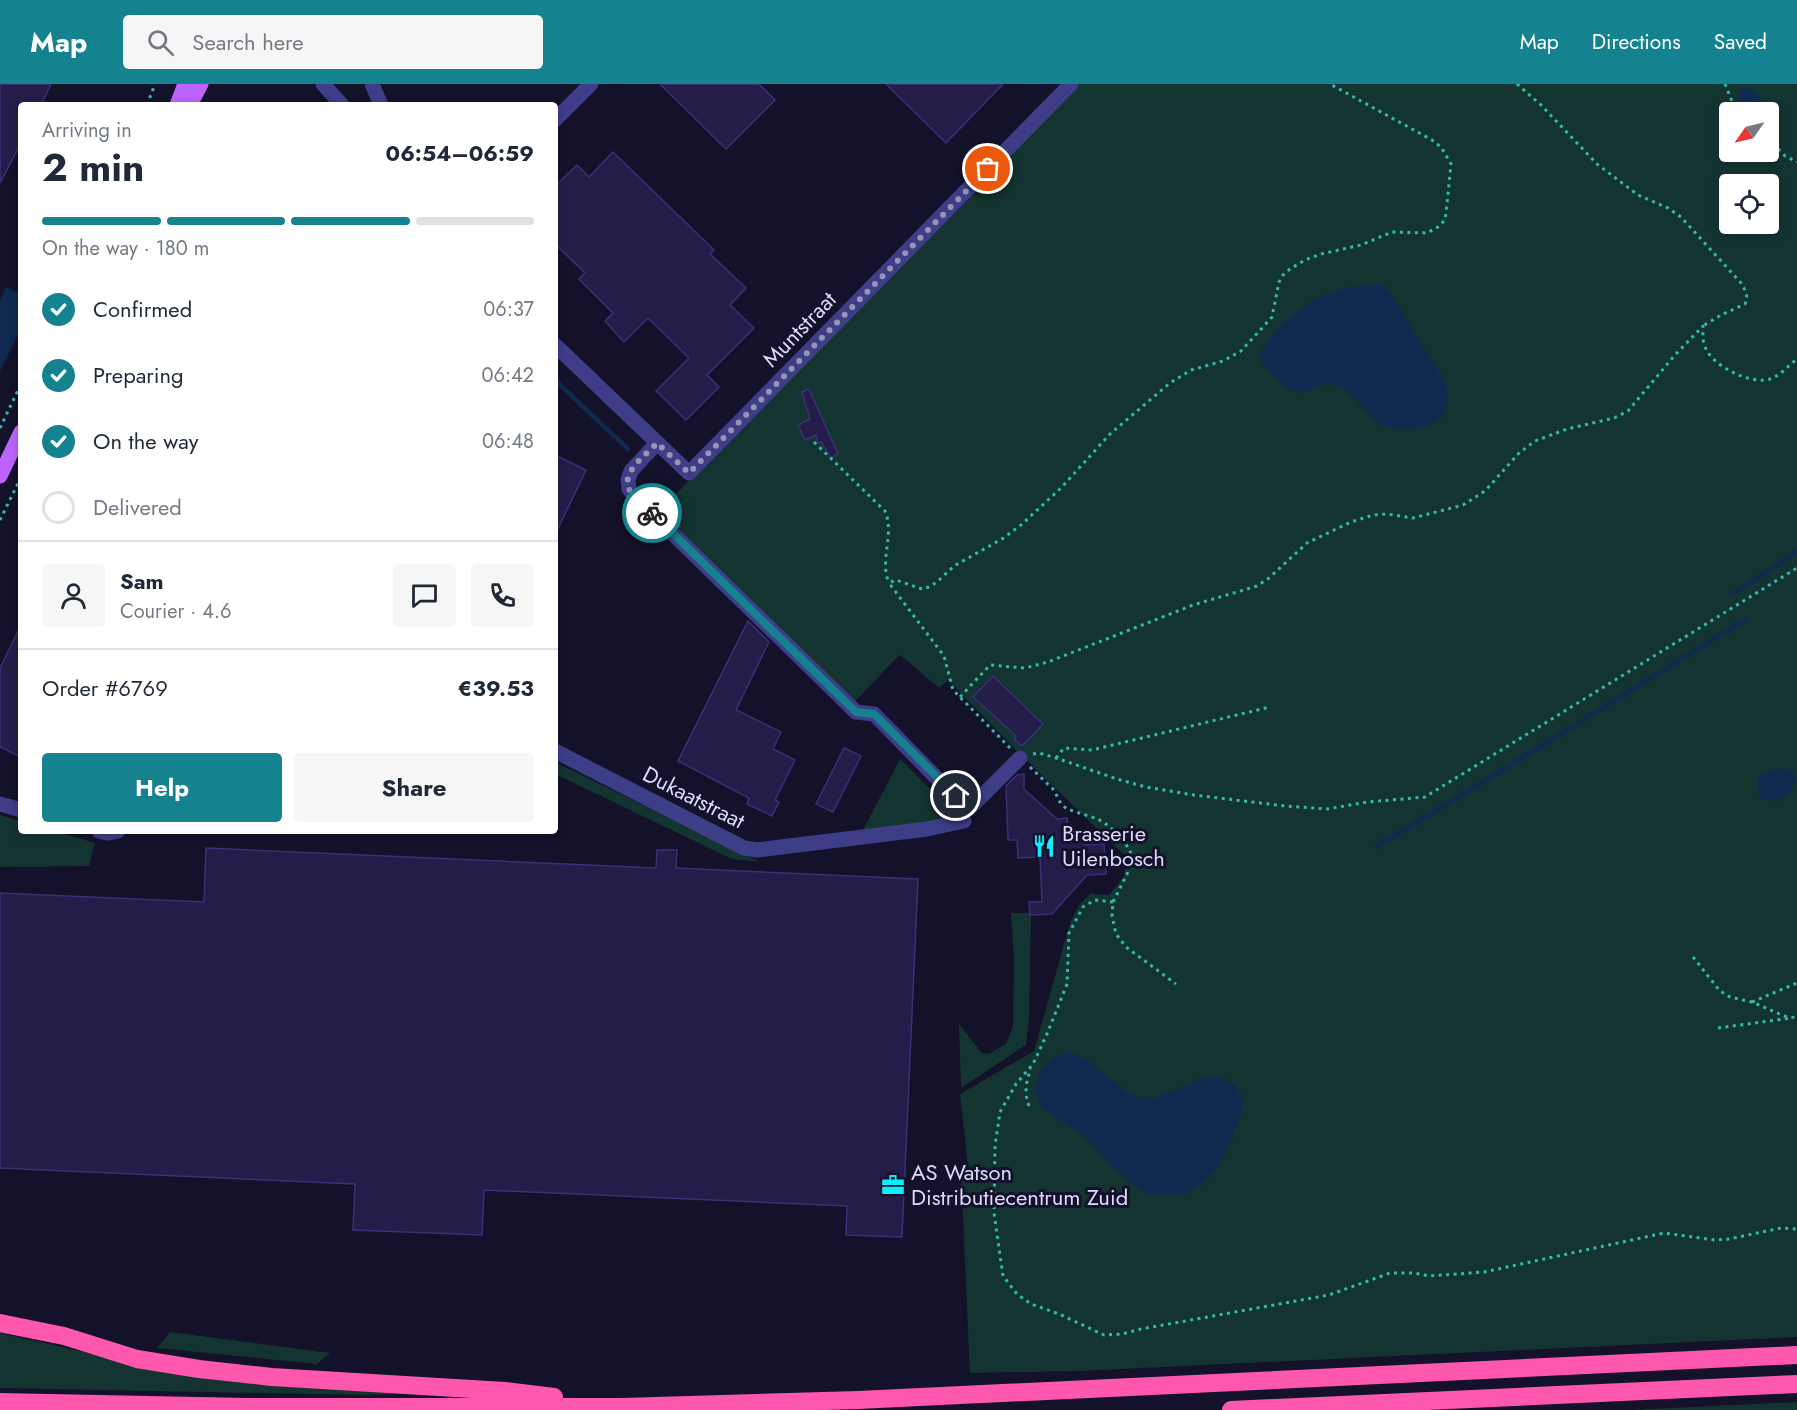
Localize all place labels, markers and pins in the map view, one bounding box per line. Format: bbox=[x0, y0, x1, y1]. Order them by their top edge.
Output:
pin bbox=[962, 143, 1013, 194]
pin bbox=[930, 770, 981, 821]
place label: Brasserie Uilenbosch bbox=[1062, 817, 1165, 874]
restaurant icon: Brasserie Uilenbosch bbox=[1031, 833, 1057, 859]
place label: AS Watson Distributiecentrum Zuid bbox=[911, 1156, 1128, 1213]
office icon: AS Watson Distributiecentrum Zuid bbox=[880, 1172, 906, 1198]

